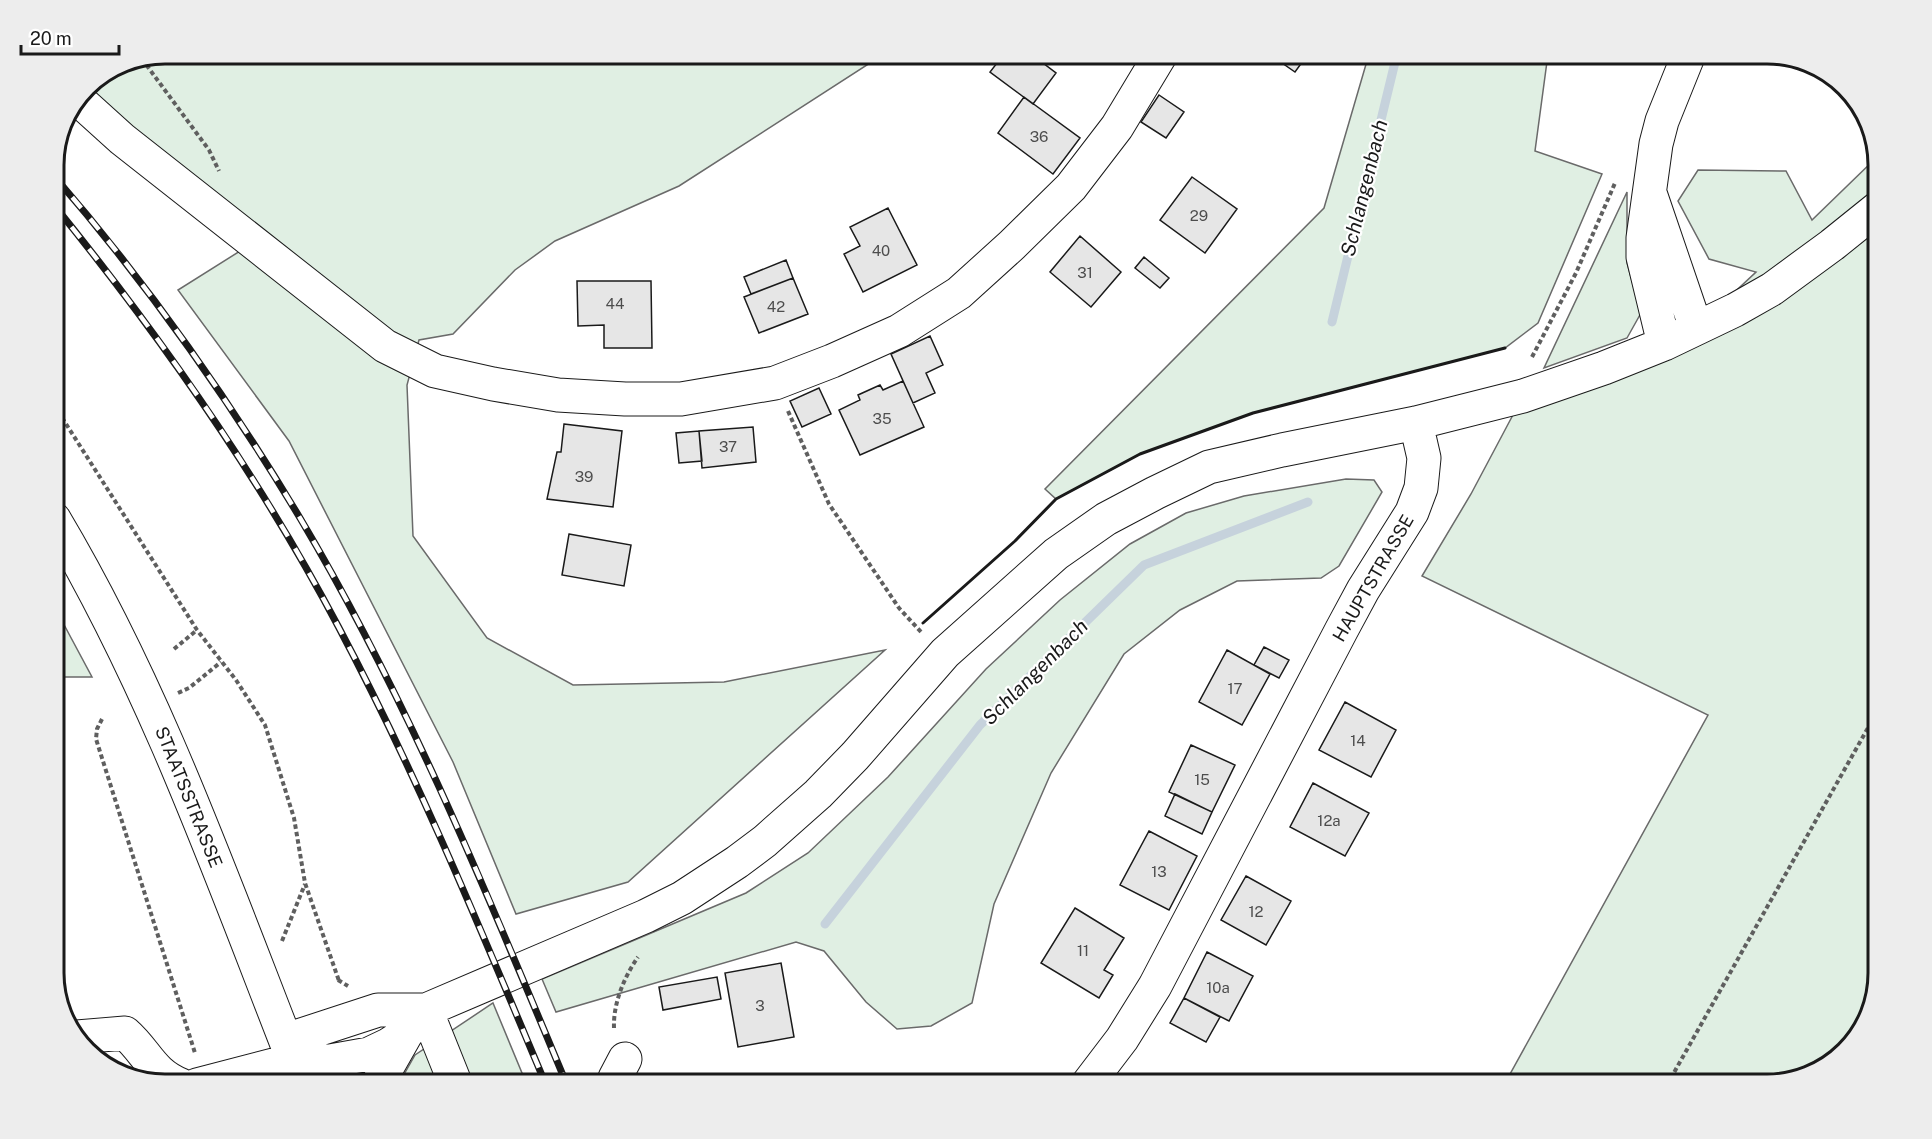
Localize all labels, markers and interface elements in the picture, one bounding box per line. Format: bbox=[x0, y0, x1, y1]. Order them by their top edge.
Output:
scale bar bbox=[21, 18, 118, 56]
text: 20 m bbox=[30, 28, 72, 49]
water label: Schlangenbach bbox=[1335, 117, 1393, 259]
house number: 36 bbox=[1030, 128, 1048, 145]
house number: 29 bbox=[1190, 207, 1208, 224]
house number: 40 bbox=[872, 242, 890, 259]
house number: 31 bbox=[1077, 264, 1093, 281]
house number: 44 bbox=[606, 295, 624, 312]
house number: 42 bbox=[767, 298, 785, 315]
house number: 35 bbox=[872, 410, 892, 427]
house number: 37 bbox=[719, 438, 737, 455]
house number: 39 bbox=[575, 468, 593, 485]
street label: HAUPTSTRASSE bbox=[1328, 511, 1418, 645]
water label: Schlangenbach bbox=[977, 614, 1093, 730]
house number: 17 bbox=[1227, 680, 1243, 697]
street label: STAATSSTRASSE bbox=[151, 723, 227, 871]
house number: 14 bbox=[1350, 732, 1366, 749]
house number: 15 bbox=[1194, 771, 1210, 788]
house number: 12a bbox=[1317, 812, 1341, 829]
house number: 13 bbox=[1151, 863, 1167, 880]
house number: 12 bbox=[1248, 903, 1264, 920]
house number: 11 bbox=[1077, 942, 1089, 959]
house number: 10a bbox=[1206, 979, 1230, 996]
house number: 3 bbox=[755, 997, 765, 1014]

